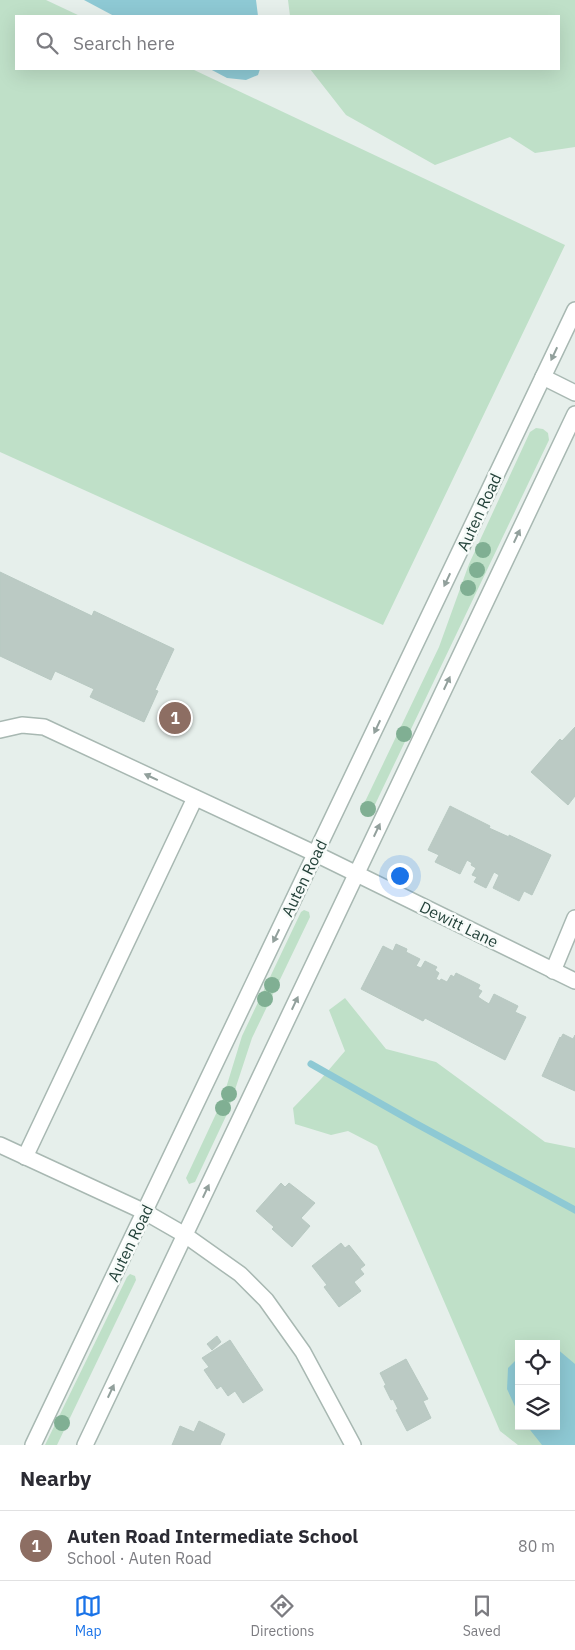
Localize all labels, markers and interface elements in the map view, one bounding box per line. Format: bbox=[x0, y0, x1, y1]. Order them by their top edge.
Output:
search box bbox=[15, 15, 560, 70]
icon: search bbox=[33, 29, 61, 57]
text: Search here bbox=[73, 31, 175, 55]
one-way arrow bbox=[550, 347, 558, 361]
street label: Auten Road bbox=[452, 470, 506, 554]
one-way arrow bbox=[512, 529, 521, 544]
one-way arrow bbox=[442, 573, 450, 587]
one-way arrow bbox=[443, 676, 451, 690]
pin: 1 bbox=[159, 699, 191, 737]
one-way arrow bbox=[372, 720, 380, 734]
one-way arrow bbox=[143, 773, 158, 782]
one-way arrow bbox=[373, 823, 381, 837]
street label: Auten Road bbox=[277, 836, 331, 920]
your location bbox=[387, 863, 413, 889]
street label: Dewitt Lane bbox=[416, 896, 502, 952]
one-way arrow bbox=[272, 929, 281, 944]
one-way arrow bbox=[291, 996, 299, 1010]
one-way arrow bbox=[202, 1184, 210, 1198]
street label: Auten Road bbox=[103, 1201, 157, 1285]
map controls bbox=[515, 1340, 560, 1430]
button: locate bbox=[515, 1340, 560, 1385]
one-way arrow bbox=[107, 1384, 115, 1398]
button: layers bbox=[515, 1385, 560, 1430]
text: Nearby bbox=[20, 1464, 91, 1492]
text: Auten Road Intermediate School bbox=[67, 1524, 358, 1548]
text: 1 bbox=[31, 1536, 41, 1556]
text: 80 m bbox=[518, 1536, 555, 1556]
text: School · Auten Road bbox=[67, 1548, 212, 1568]
tab: Map bbox=[74, 1592, 102, 1640]
tab: Directions bbox=[251, 1592, 314, 1640]
tab: Saved bbox=[463, 1592, 501, 1640]

